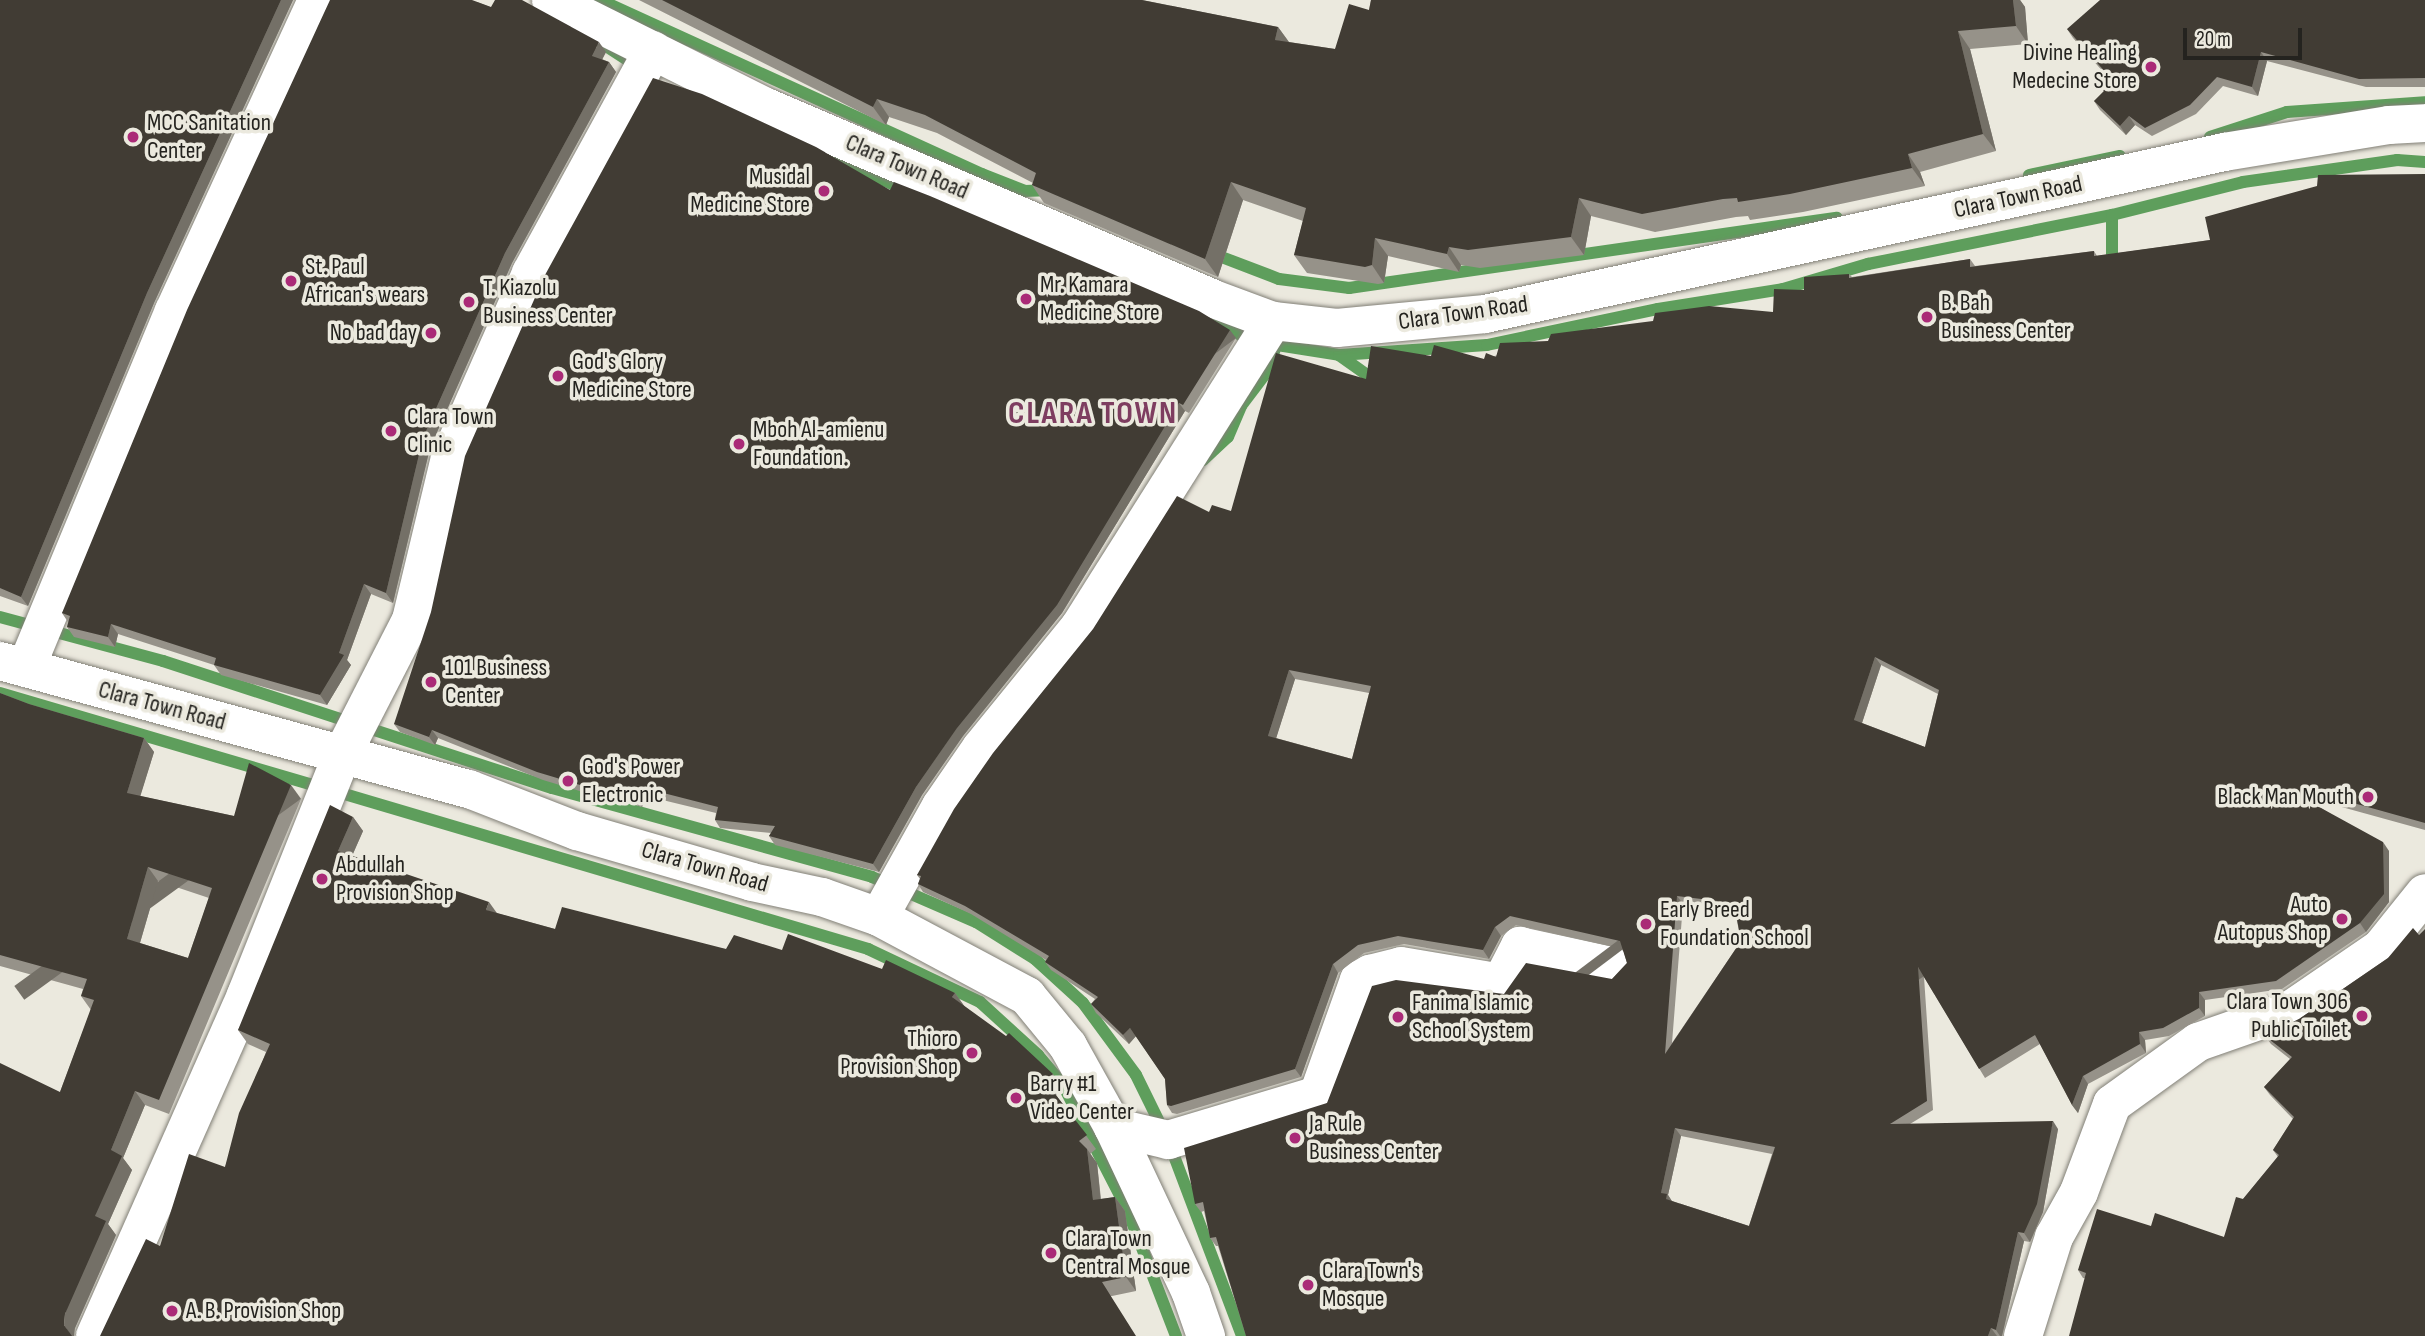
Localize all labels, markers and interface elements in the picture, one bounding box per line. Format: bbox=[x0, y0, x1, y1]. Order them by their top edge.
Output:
scale bar bbox=[2187, 14, 2306, 58]
text: 20 m bbox=[2196, 27, 2231, 52]
place label: Divine Healing Medecine Store bbox=[2012, 39, 2137, 95]
marker: Divine Healing Medecine Store bbox=[2143, 59, 2159, 75]
place label: MCC Sanitation Center bbox=[147, 109, 271, 165]
street label: Clara Town Road bbox=[841, 128, 973, 206]
marker: MCC Sanitation Center bbox=[125, 129, 141, 145]
place label: Musidal Medicine Store bbox=[690, 163, 810, 219]
street label: Clara Town Road bbox=[1951, 169, 2085, 225]
marker: Musidal Medicine Store bbox=[816, 183, 832, 199]
place label: St. Paul African's wears bbox=[305, 253, 425, 309]
place label: Mr. Kamara Medicine Store bbox=[1040, 271, 1160, 327]
marker: St. Paul African's wears bbox=[283, 273, 299, 289]
place label: T. Kiazolu Business Center bbox=[483, 274, 613, 330]
place label: B. Bah Business Center bbox=[1941, 289, 2071, 345]
street label: Clara Town Road bbox=[1396, 290, 1530, 336]
marker: Mr. Kamara Medicine Store bbox=[1018, 291, 1034, 307]
marker: T. Kiazolu Business Center bbox=[461, 294, 477, 310]
marker: B. Bah Business Center bbox=[1919, 309, 1935, 325]
place label: No bad day bbox=[330, 319, 417, 347]
marker: No bad day bbox=[423, 325, 439, 341]
place label: God's Glory Medicine Store bbox=[572, 348, 692, 404]
marker: God's Glory Medicine Store bbox=[550, 368, 566, 384]
district label: CLARA TOWN bbox=[1009, 395, 1177, 433]
place label: Clara Town Clinic bbox=[407, 403, 494, 459]
place label: Mboh Al-amienu Foundation. bbox=[753, 416, 884, 472]
marker: Clara Town Clinic bbox=[381, 421, 401, 441]
marker: Mboh Al-amienu Foundation. bbox=[731, 436, 747, 452]
place label: 101 Business Center bbox=[445, 654, 547, 710]
marker: 101 Business Center bbox=[423, 674, 439, 690]
street label: Clara Town Road bbox=[95, 675, 229, 737]
place label: God's Power Electronic bbox=[582, 753, 680, 809]
marker: God's Power Electronic bbox=[560, 773, 576, 789]
place label: Black Man Mouth bbox=[2218, 783, 2354, 811]
marker: Black Man Mouth bbox=[2360, 789, 2376, 805]
street label: Clara Town Road bbox=[638, 835, 772, 899]
place label: Abdullah Provision Shop bbox=[336, 851, 454, 907]
marker: Abdullah Provision Shop bbox=[314, 871, 330, 887]
place label: Auto Autopus Shop bbox=[2218, 891, 2328, 947]
place label: Early Breed Foundation School bbox=[1660, 896, 1809, 952]
marker: Auto Autopus Shop bbox=[2334, 911, 2350, 927]
marker: Early Breed Foundation School bbox=[1638, 916, 1654, 932]
place label: Clara Town 306 Public Toilet bbox=[2226, 988, 2348, 1044]
place label: Fanima Islamic School System bbox=[1412, 989, 1531, 1045]
marker: Clara Town 306 Public Toilet bbox=[2354, 1008, 2370, 1024]
marker: Fanima Islamic School System bbox=[1390, 1009, 1406, 1025]
place label: Thioro Provision Shop bbox=[840, 1025, 958, 1081]
marker: Thioro Provision Shop bbox=[964, 1045, 980, 1061]
place label: Barry #1 Video Center bbox=[1030, 1070, 1134, 1126]
marker: Barry #1 Video Center bbox=[1008, 1090, 1024, 1106]
place label: Ja Rule Business Center bbox=[1309, 1110, 1439, 1166]
marker: Ja Rule Business Center bbox=[1287, 1130, 1303, 1146]
place label: Clara Town Central Mosque bbox=[1065, 1225, 1190, 1281]
marker: Clara Town Central Mosque bbox=[1043, 1245, 1059, 1261]
place label: Clara Town's Mosque bbox=[1322, 1257, 1420, 1313]
marker: Clara Town's Mosque bbox=[1300, 1277, 1316, 1293]
place label: A. B. Provision Shop bbox=[186, 1297, 341, 1325]
marker: A. B. Provision Shop bbox=[164, 1303, 180, 1319]

